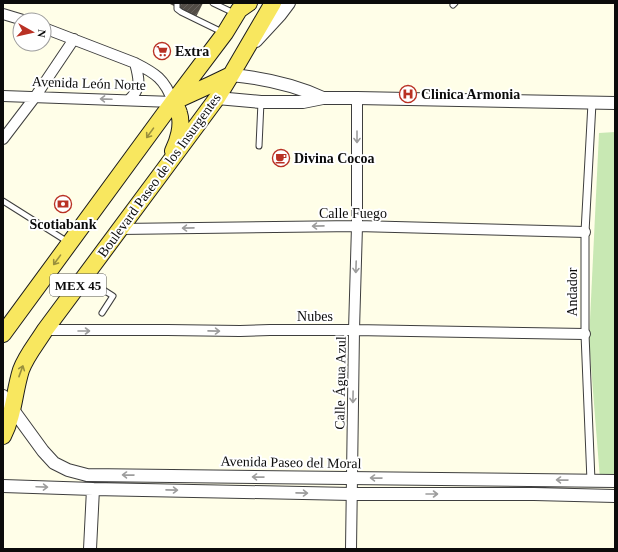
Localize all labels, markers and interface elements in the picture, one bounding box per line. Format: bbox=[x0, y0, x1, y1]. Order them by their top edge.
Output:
north arrow bbox=[12, 12, 52, 52]
text: N bbox=[35, 29, 48, 38]
supermarket icon: Extra bbox=[152, 41, 172, 61]
place label: Extra bbox=[175, 44, 209, 59]
street label: Avenida León Norte bbox=[32, 74, 146, 93]
hospital icon: Clinica Armonia bbox=[398, 84, 418, 104]
place label: Clinica Armonia bbox=[421, 87, 520, 102]
street label: Boulevard Paseo de los Insurgentes bbox=[95, 90, 224, 260]
one-way arrow bbox=[100, 95, 113, 103]
one-way arrow bbox=[146, 127, 154, 138]
one-way arrow bbox=[353, 130, 361, 143]
cafe icon: Divina Cocoa bbox=[271, 148, 291, 168]
place label: Divina Cocoa bbox=[294, 151, 375, 166]
bank icon: Scotiabank bbox=[53, 194, 73, 214]
street label: Calle Fuego bbox=[319, 206, 387, 221]
place label: Scotiabank bbox=[30, 217, 97, 232]
one-way arrow bbox=[312, 223, 325, 230]
one-way arrow bbox=[182, 224, 195, 232]
one-way arrow bbox=[53, 255, 61, 266]
one-way arrow bbox=[352, 260, 360, 273]
street label: Andador bbox=[565, 267, 580, 317]
road number: MEX 45 bbox=[50, 274, 106, 296]
street label: Nubes bbox=[297, 309, 333, 324]
one-way arrow bbox=[77, 327, 90, 335]
one-way arrow bbox=[207, 327, 220, 335]
street label: Calle Água Azul bbox=[331, 336, 349, 430]
one-way arrow bbox=[18, 365, 26, 377]
one-way arrow bbox=[349, 390, 357, 403]
street label: Avenida Paseo del Moral bbox=[220, 454, 362, 471]
one-way arrow bbox=[122, 471, 135, 479]
one-way arrow bbox=[252, 473, 265, 481]
one-way arrow bbox=[370, 474, 383, 482]
one-way arrow bbox=[556, 476, 569, 484]
one-way arrow bbox=[35, 483, 48, 491]
one-way arrow bbox=[165, 487, 178, 494]
one-way arrow bbox=[295, 489, 308, 497]
one-way arrow bbox=[425, 490, 438, 498]

